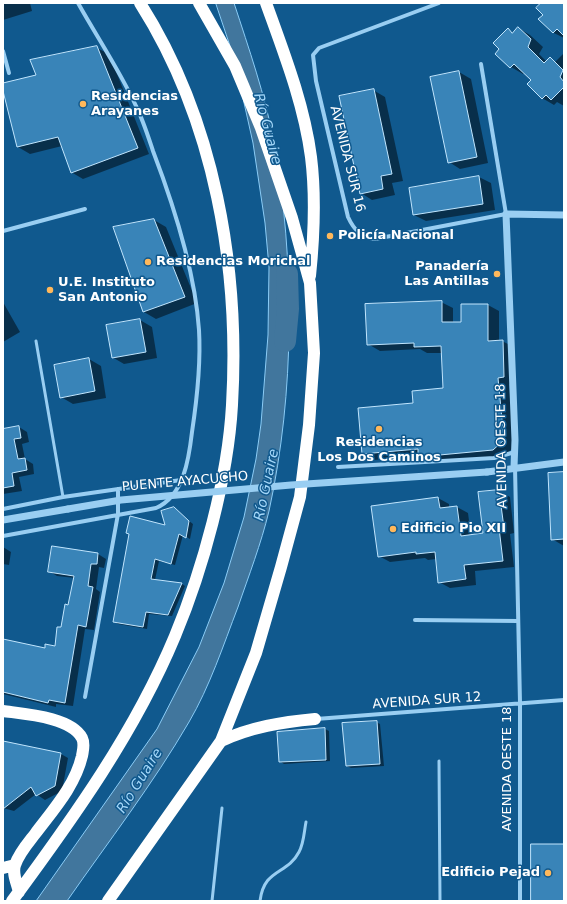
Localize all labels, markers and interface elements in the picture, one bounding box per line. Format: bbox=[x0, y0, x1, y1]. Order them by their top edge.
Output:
place label: Residencias Arayanes bbox=[91, 89, 178, 120]
water label: Río Guaire bbox=[249, 91, 285, 167]
marker: Residencias Arayanes bbox=[78, 99, 88, 109]
street label: AVENIDA SUR 16 bbox=[326, 104, 368, 214]
place label: Policía Nacional bbox=[338, 228, 454, 244]
marker: Policía Nacional bbox=[325, 231, 335, 241]
place label: Residencias Morichal bbox=[156, 254, 311, 270]
marker: Residencias Morichal bbox=[143, 257, 153, 267]
place label: Panadería Las Antillas bbox=[404, 259, 489, 290]
marker: Panadería Las Antillas bbox=[492, 269, 502, 279]
place label: U.E. Instituto San Antonio bbox=[58, 275, 155, 306]
marker: U.E. Instituto San Antonio bbox=[45, 285, 55, 295]
street label: AVENIDA OESTE 18 bbox=[493, 383, 511, 509]
marker: Residencias Los Dos Caminos bbox=[374, 424, 384, 434]
place label: Residencias Los Dos Caminos bbox=[317, 435, 441, 466]
water label: Río Guaire bbox=[251, 447, 283, 523]
street label: PUENTE AYACUCHO bbox=[121, 469, 249, 495]
place label: Edificio Pio XII bbox=[401, 521, 506, 537]
marker: Edificio Pio XII bbox=[388, 524, 398, 534]
street label: AVENIDA SUR 12 bbox=[372, 689, 482, 713]
street label: AVENIDA OESTE 18 bbox=[500, 706, 516, 832]
water label: Río Guaire bbox=[113, 746, 167, 816]
place label: Edificio Pejad bbox=[441, 865, 540, 881]
marker: Edificio Pejad bbox=[543, 868, 553, 878]

